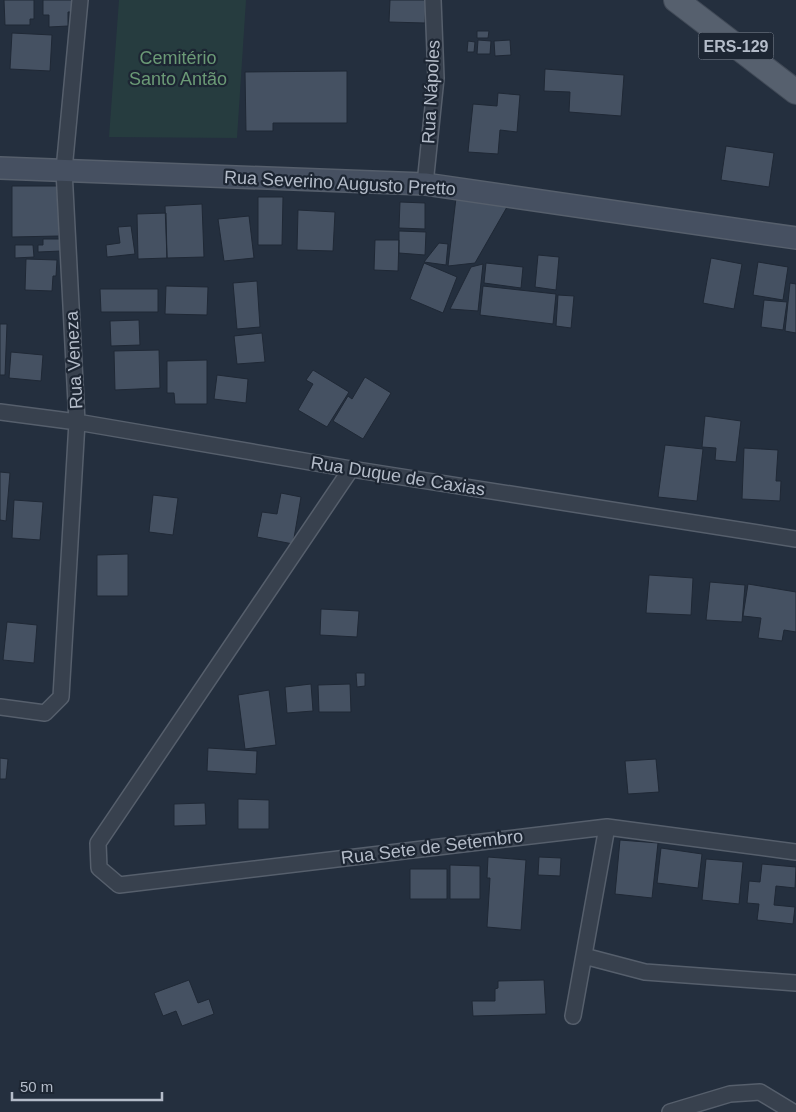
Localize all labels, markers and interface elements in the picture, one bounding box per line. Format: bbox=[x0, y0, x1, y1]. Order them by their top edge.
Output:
road number: ERS-129 bbox=[698, 32, 774, 59]
street label: Rua Nápoles bbox=[418, 40, 444, 144]
park label: Cemitério Santo Antão bbox=[129, 48, 227, 89]
street label: Rua Severino Augusto Pretto bbox=[224, 167, 456, 199]
street label: Rua Veneza bbox=[61, 310, 87, 409]
street label: Rua Duque de Caxias bbox=[309, 452, 487, 500]
street label: Rua Sete de Setembro bbox=[340, 826, 524, 868]
scale bar bbox=[12, 1070, 162, 1102]
text: 50 m bbox=[20, 1078, 53, 1095]

